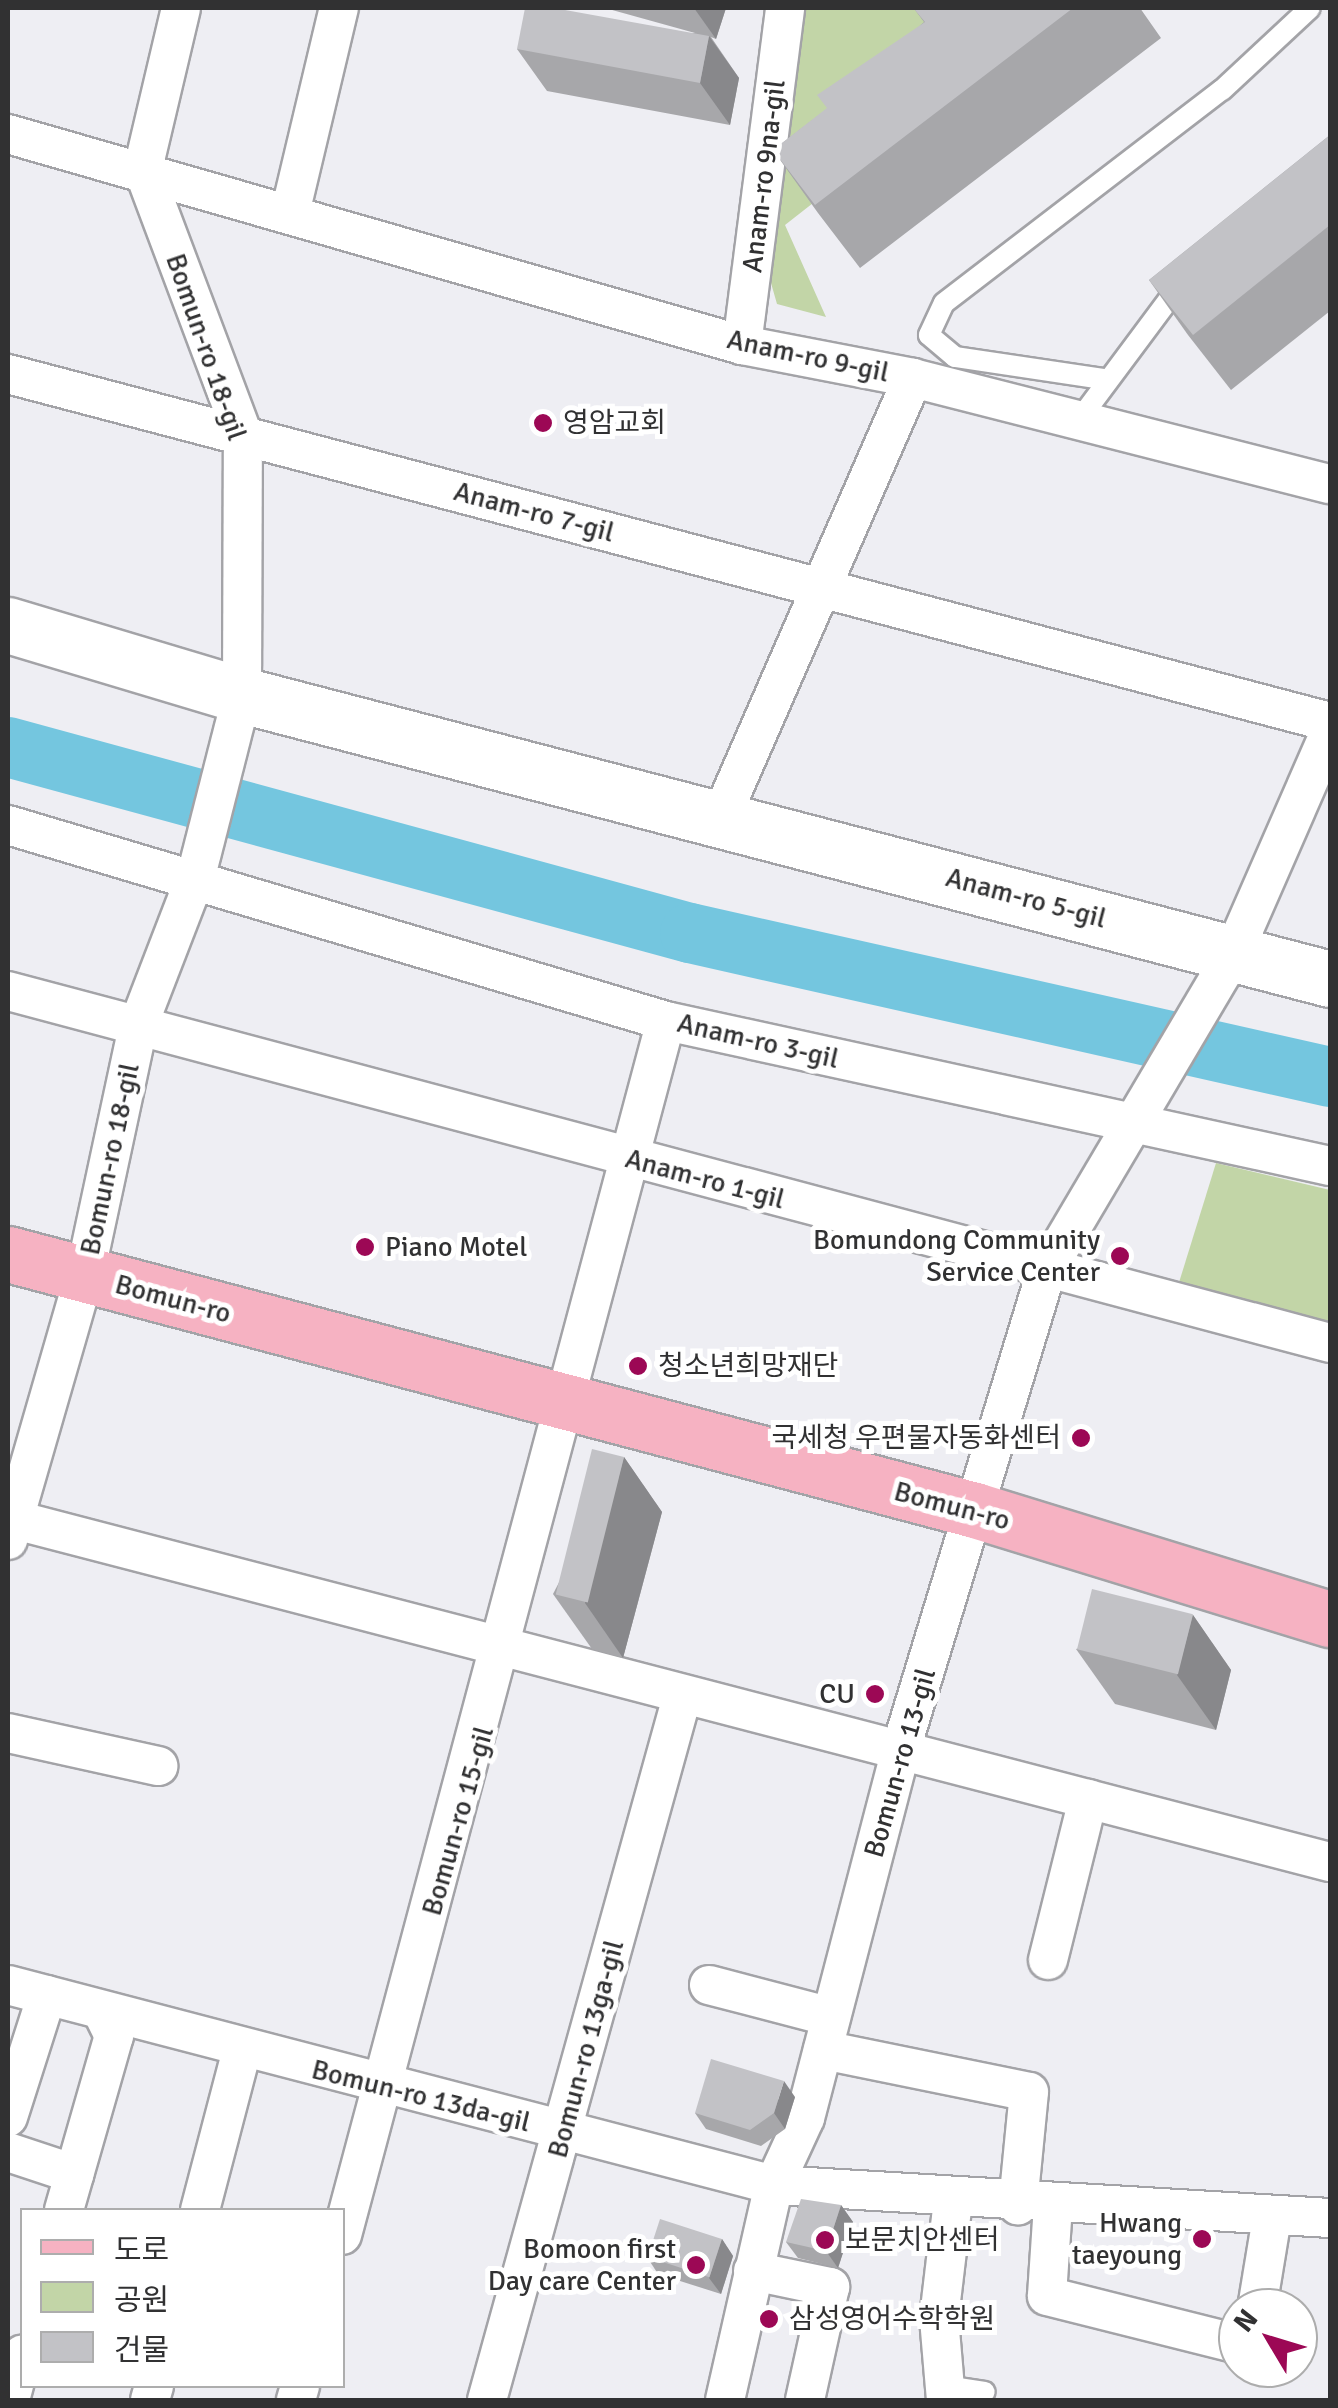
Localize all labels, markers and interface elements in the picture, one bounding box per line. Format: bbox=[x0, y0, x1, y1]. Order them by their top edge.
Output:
street label: Anam-ro 9na-gil bbox=[735, 78, 793, 274]
street label: Bomun-ro 18-gil bbox=[158, 249, 254, 445]
street label: Anam-ro 9-gil bbox=[724, 322, 892, 390]
place label: 영암교회 bbox=[563, 406, 666, 440]
marker: 영암교회 bbox=[532, 412, 554, 434]
street label: Anam-ro 7-gil bbox=[450, 474, 618, 550]
street label: Anam-ro 5-gil bbox=[942, 860, 1110, 936]
street label: Anam-ro 3-gil bbox=[674, 1006, 842, 1076]
street label: Bomun-ro 18-gil bbox=[73, 1060, 147, 1258]
street label: Anam-ro 1-gil bbox=[622, 1142, 788, 1216]
place label: Bomundong Community Service Center bbox=[813, 1223, 1100, 1289]
place label: Piano Motel bbox=[385, 1230, 527, 1264]
marker: Piano Motel bbox=[354, 1236, 376, 1258]
marker: Bomundong Community Service Center bbox=[1109, 1245, 1131, 1267]
street label: Bomun-ro bbox=[111, 1267, 235, 1331]
place label: 청소년희망재단 bbox=[658, 1349, 838, 1383]
marker: 청소년희망재단 bbox=[627, 1355, 649, 1377]
place label: 국세청 우편물자동화센터 bbox=[771, 1421, 1061, 1455]
marker: 국세청 우편물자동화센터 bbox=[1070, 1427, 1092, 1449]
street label: Bomun-ro bbox=[890, 1474, 1014, 1538]
street label: Bomun-ro 13-gil bbox=[857, 1665, 943, 1861]
place label: CU bbox=[819, 1677, 855, 1711]
marker: CU bbox=[864, 1683, 886, 1705]
street label: Bomun-ro 15-gil bbox=[415, 1723, 501, 1919]
street label: Bomun-ro 13ga-gil bbox=[541, 1936, 631, 2162]
street label: Bomun-ro 13da-gil bbox=[308, 2053, 534, 2139]
place label: Hwang taeyoung bbox=[1072, 2206, 1182, 2272]
legend bbox=[20, 2208, 345, 2388]
place label: 보문치안센터 bbox=[845, 2223, 1000, 2257]
marker: Hwang taeyoung bbox=[1191, 2228, 1213, 2250]
marker: 보문치안센터 bbox=[814, 2229, 836, 2251]
text: 도로 bbox=[114, 2232, 169, 2269]
place label: Bomoon first Day care Center bbox=[488, 2232, 676, 2298]
marker: Bomoon first Day care Center bbox=[685, 2254, 707, 2276]
text: 공원 bbox=[114, 2282, 169, 2319]
north arrow bbox=[1218, 2288, 1318, 2388]
place label: 삼성영어수학학원 bbox=[789, 2302, 995, 2336]
text: N bbox=[1227, 2303, 1265, 2339]
marker: 삼성영어수학학원 bbox=[758, 2308, 780, 2330]
text: 건물 bbox=[114, 2332, 169, 2369]

